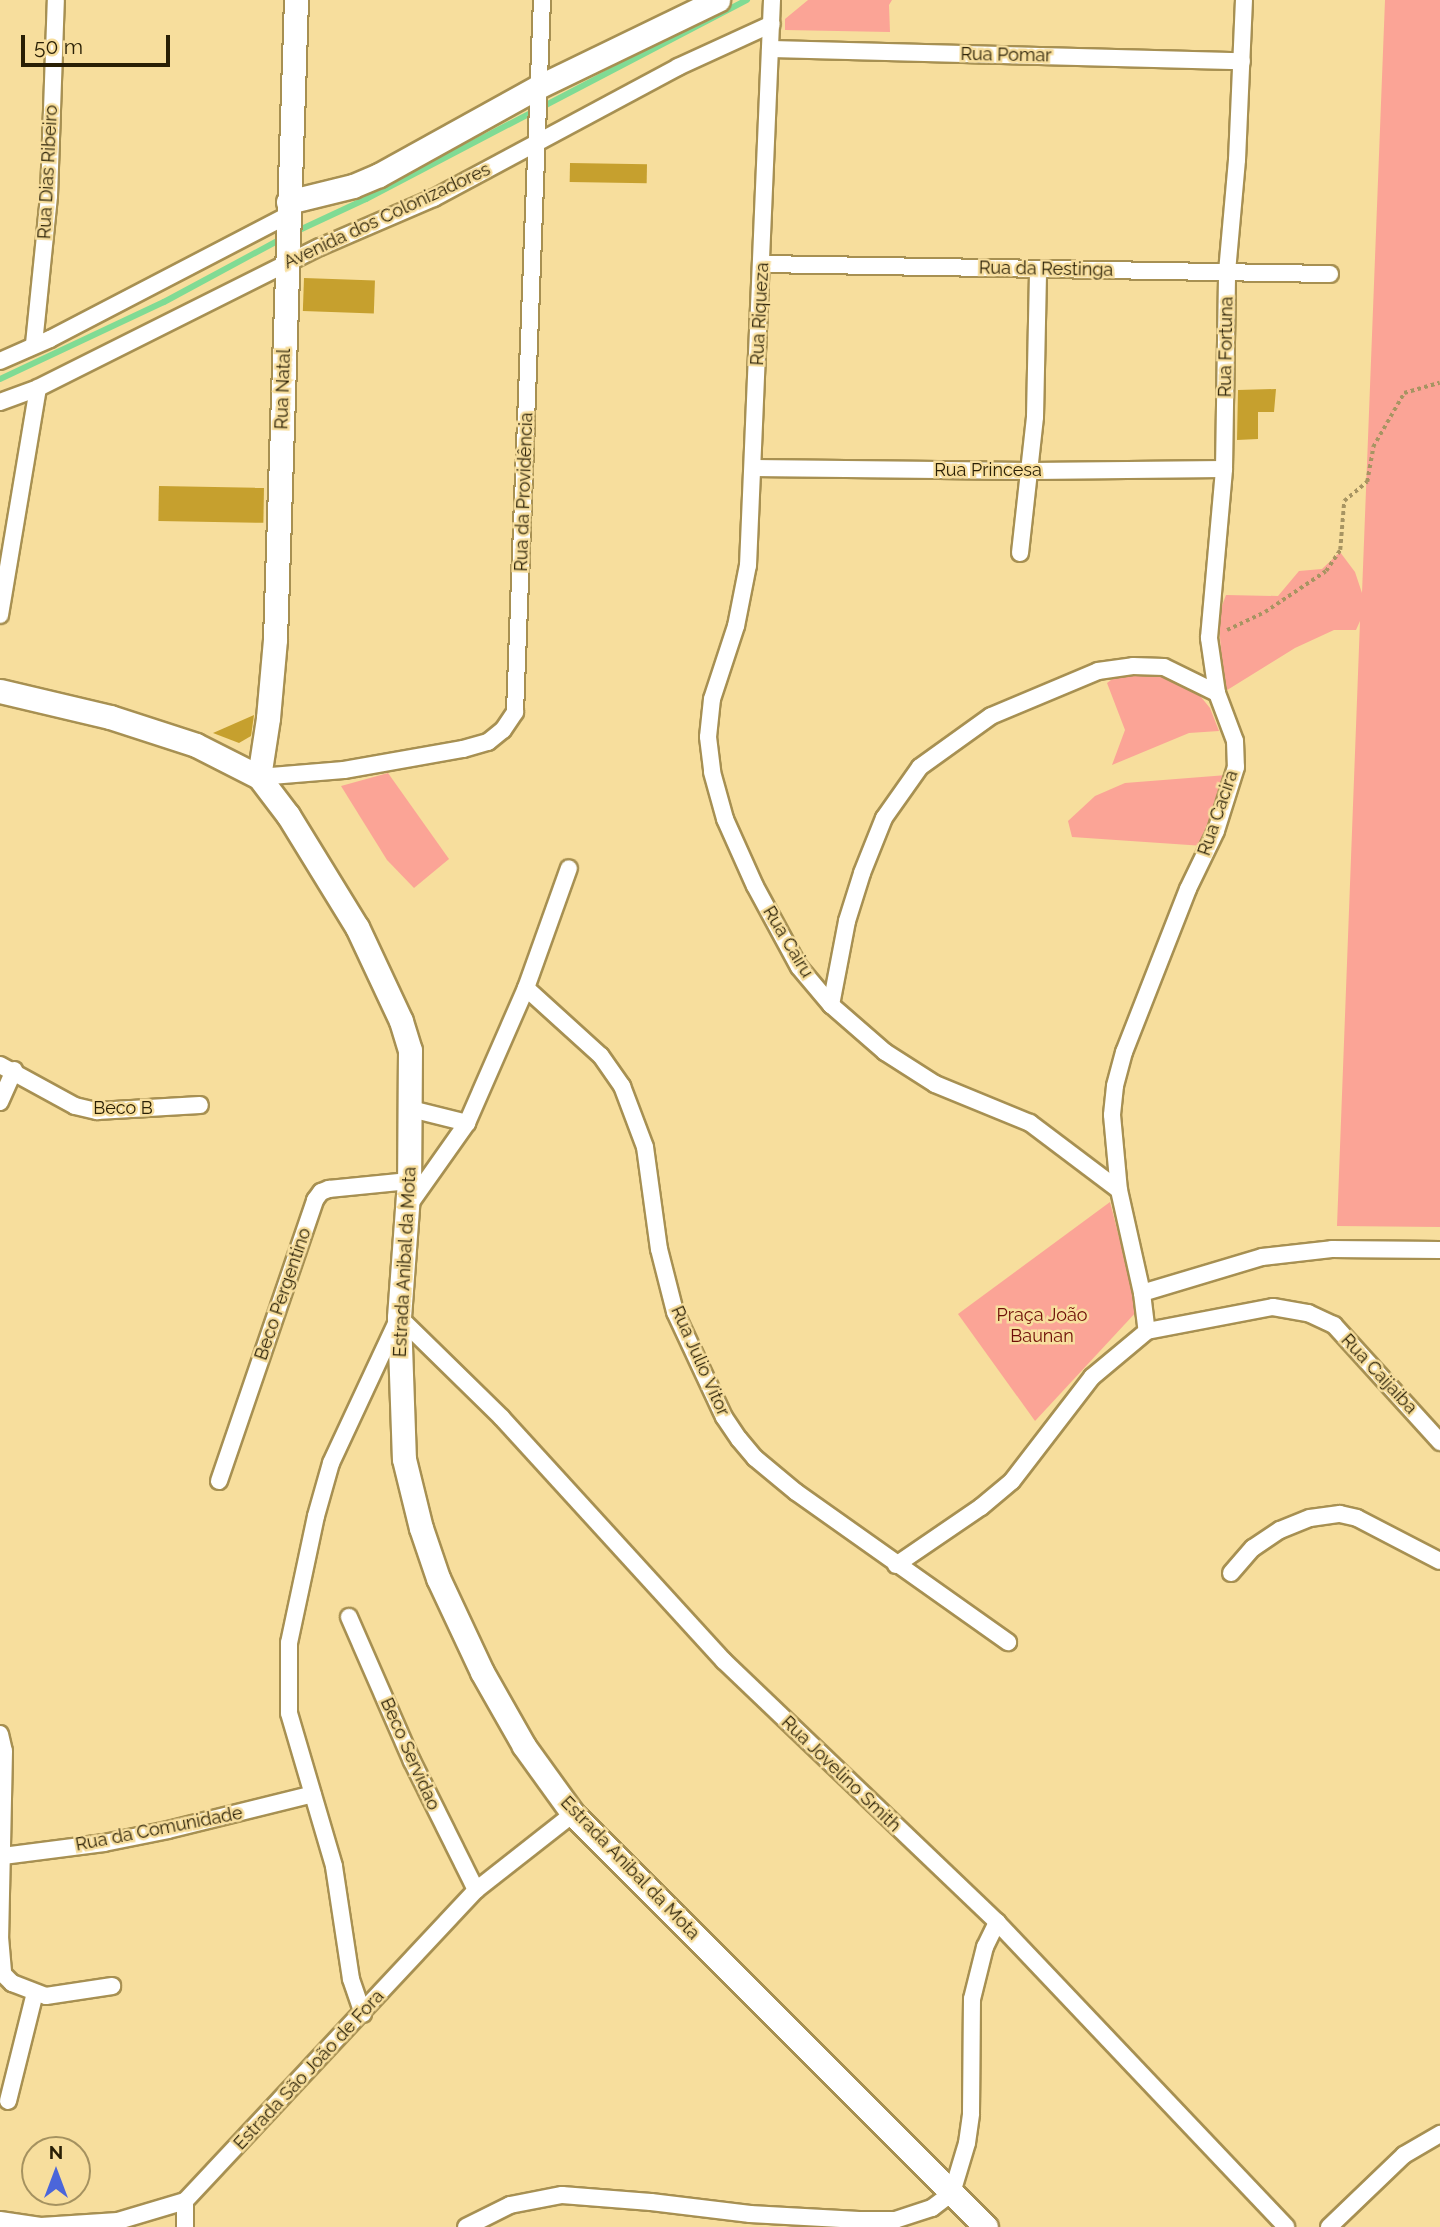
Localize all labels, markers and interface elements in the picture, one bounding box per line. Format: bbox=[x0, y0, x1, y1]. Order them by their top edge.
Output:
scale bar bbox=[24, 21, 173, 65]
text: 50 m bbox=[34, 34, 83, 59]
street label: Rua Pomar bbox=[960, 43, 1052, 67]
street label: Rua Dias Ribeiro bbox=[34, 104, 62, 240]
street label: Avenida dos Colonizadores bbox=[280, 159, 494, 273]
street label: Rua da Restinga bbox=[979, 257, 1113, 281]
street label: Rua Riqueza bbox=[747, 262, 773, 366]
street label: Rua Fortuna bbox=[1214, 296, 1238, 398]
street label: Rua Natal bbox=[271, 348, 295, 430]
street label: Rua da Providência bbox=[510, 412, 538, 572]
street label: Rua Princesa bbox=[934, 459, 1042, 481]
street label: Rua Cacira bbox=[1193, 768, 1243, 858]
street label: Rua Cairu bbox=[758, 902, 818, 982]
street label: Beco B bbox=[93, 1097, 153, 1119]
street label: Estrada Anibal da Mota bbox=[389, 1166, 421, 1358]
street label: Beco Pergentino bbox=[250, 1225, 316, 1363]
street label: Rua Julio Vitor bbox=[666, 1302, 734, 1420]
park label: Praça João Baunan bbox=[996, 1305, 1088, 1348]
street label: Rua Caijaiba bbox=[1336, 1330, 1422, 1418]
street label: Beco Servidao bbox=[376, 1694, 444, 1814]
street label: Rua Jovelino Smith bbox=[777, 1711, 905, 1837]
street label: Estrada Anibal da Mota bbox=[556, 1791, 704, 1945]
street label: Rua da Comunidade bbox=[74, 1802, 244, 1856]
street label: Estrada São João de Fora bbox=[229, 1986, 389, 2154]
north arrow bbox=[21, 2136, 91, 2206]
text: N bbox=[49, 2141, 63, 2163]

